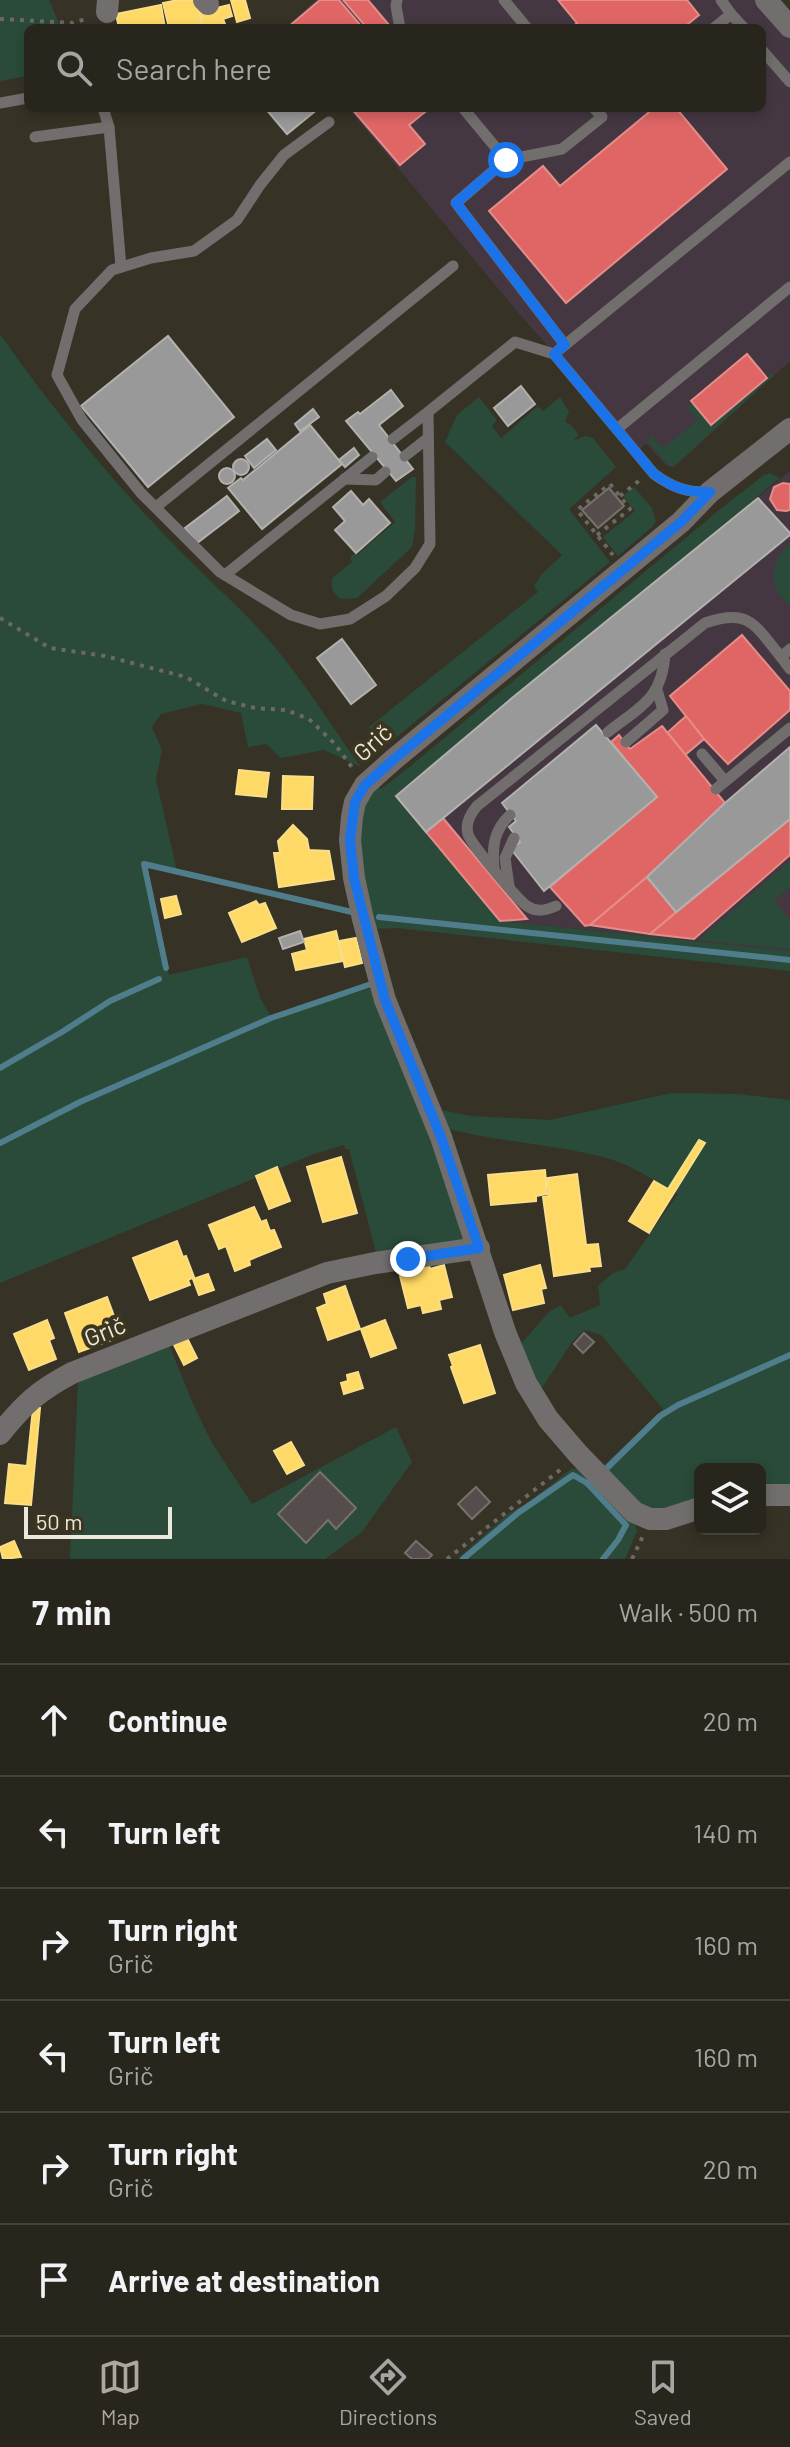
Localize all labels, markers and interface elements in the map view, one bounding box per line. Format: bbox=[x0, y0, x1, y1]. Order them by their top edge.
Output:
search box bbox=[24, 24, 766, 112]
icon: search bbox=[52, 46, 96, 90]
text: Search here bbox=[116, 50, 272, 86]
route start bbox=[488, 142, 524, 178]
street label: Grič bbox=[347, 717, 397, 767]
route end bbox=[390, 1241, 426, 1277]
street label: Grič bbox=[80, 1309, 129, 1352]
map controls bbox=[694, 1463, 766, 1535]
button: layers bbox=[694, 1463, 766, 1535]
scale bar bbox=[24, 1503, 172, 1539]
text: 50 m bbox=[36, 1508, 82, 1534]
text: 7 min bbox=[32, 1591, 111, 1632]
text: Walk · 500 m bbox=[619, 1596, 758, 1627]
icon: ahead bbox=[32, 1698, 76, 1742]
text: Continue bbox=[108, 1702, 228, 1738]
text: 20 m bbox=[703, 1705, 758, 1736]
icon: left bbox=[32, 1810, 76, 1854]
text: Turn left bbox=[108, 1814, 221, 1850]
text: 140 m bbox=[693, 1817, 758, 1848]
text: Turn right bbox=[108, 1911, 238, 1947]
icon: right bbox=[32, 1922, 76, 1966]
text: 160 m bbox=[694, 1929, 758, 1960]
text: Grič bbox=[108, 1947, 154, 1978]
text: Turn left bbox=[108, 2023, 221, 2059]
icon: left bbox=[32, 2034, 76, 2078]
text: 160 m bbox=[694, 2041, 758, 2072]
text: Grič bbox=[108, 2059, 154, 2090]
text: Turn right bbox=[108, 2135, 238, 2171]
icon: right bbox=[32, 2146, 76, 2190]
text: 20 m bbox=[703, 2153, 758, 2184]
text: Grič bbox=[108, 2171, 154, 2202]
icon: arrive bbox=[32, 2258, 76, 2302]
text: Arrive at destination bbox=[108, 2262, 380, 2298]
tab: Map bbox=[98, 2355, 142, 2429]
tab: Directions bbox=[339, 2355, 437, 2429]
tab: Saved bbox=[634, 2355, 692, 2429]

